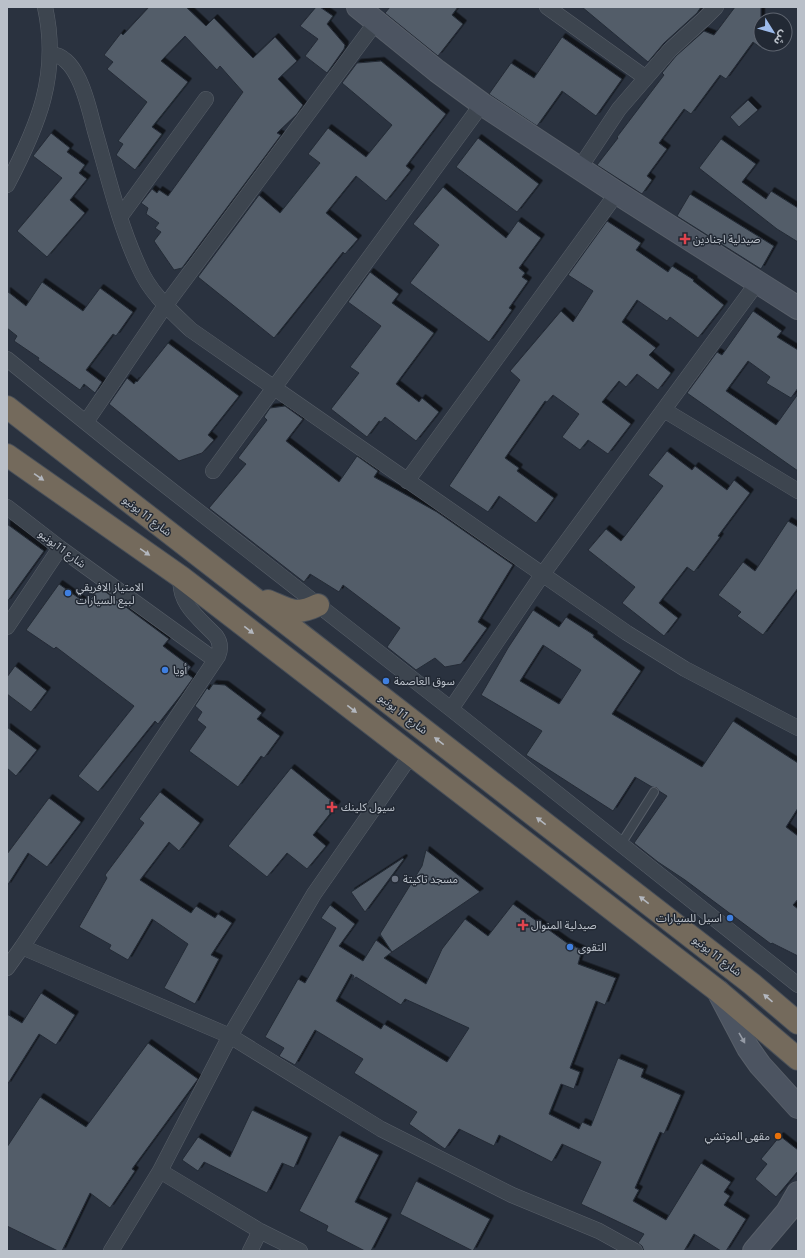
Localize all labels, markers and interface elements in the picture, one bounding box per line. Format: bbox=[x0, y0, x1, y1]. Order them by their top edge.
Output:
north arrow bbox=[753, 12, 793, 52]
text: ش bbox=[771, 28, 790, 48]
place label: صيدلية اجنادين bbox=[693, 233, 760, 246]
marker: صيدلية اجنادين bbox=[680, 234, 690, 244]
one-way arrow bbox=[34, 473, 44, 481]
street label: شارع 11 يونيو bbox=[119, 493, 174, 540]
street label: شارع 11يونيو bbox=[35, 527, 88, 572]
one-way arrow bbox=[140, 548, 150, 556]
place label: الامتياز الافريقي لبيع السيارات bbox=[76, 581, 144, 608]
marker: الامتياز الافريقي لبيع السيارات bbox=[63, 588, 73, 598]
one-way arrow bbox=[244, 625, 255, 634]
place label: أويا bbox=[173, 663, 187, 677]
marker: أويا bbox=[160, 665, 170, 675]
place label: سوق العاصمة bbox=[394, 675, 455, 688]
marker: سوق العاصمة bbox=[381, 676, 391, 686]
street label: شارع 11 يونيو bbox=[375, 691, 430, 738]
one-way arrow bbox=[347, 705, 358, 713]
one-way arrow bbox=[433, 737, 444, 745]
marker: سيول كلينك bbox=[326, 801, 338, 813]
place label: سيول كلينك bbox=[341, 801, 395, 814]
one-way arrow bbox=[536, 816, 547, 825]
place label: مسجد تاكيتة bbox=[403, 873, 458, 886]
marker: مسجد تاكيتة bbox=[390, 874, 400, 884]
one-way arrow bbox=[639, 896, 650, 905]
place label: اسيل للسيارات bbox=[656, 912, 722, 925]
marker: اسيل للسيارات bbox=[725, 913, 735, 923]
place label: صيدلية المنوال bbox=[531, 919, 597, 932]
marker: صيدلية المنوال bbox=[518, 920, 528, 930]
street label: شارع 11 يونيو bbox=[689, 933, 744, 980]
place label: التقوى bbox=[578, 941, 607, 954]
marker: التقوى bbox=[565, 942, 575, 952]
one-way arrow bbox=[763, 993, 774, 1002]
one-way arrow bbox=[738, 1032, 745, 1044]
place label: مقهى الموتشي bbox=[705, 1130, 770, 1145]
marker: مقهى الموتشي bbox=[773, 1131, 783, 1141]

